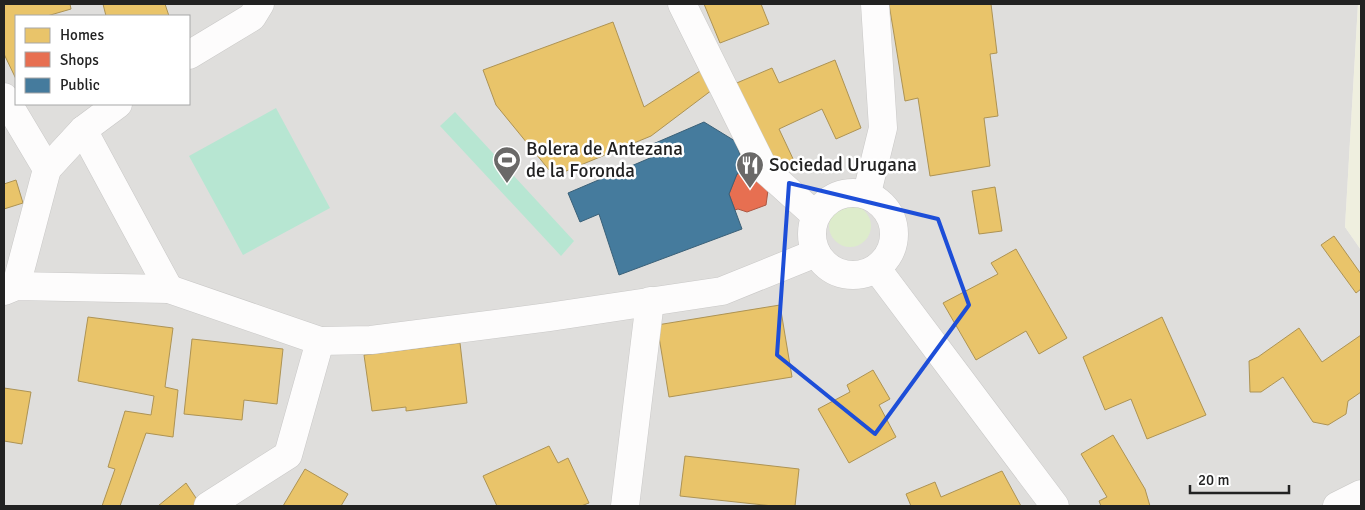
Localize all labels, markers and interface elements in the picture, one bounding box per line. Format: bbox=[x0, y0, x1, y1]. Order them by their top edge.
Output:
legend bbox=[15, 15, 190, 105]
text: Homes bbox=[60, 26, 104, 44]
text: Shops bbox=[60, 51, 99, 69]
text: Public bbox=[60, 76, 100, 94]
place label: Bolera de Antezana de la Foronda bbox=[526, 137, 683, 183]
sports icon: Bolera de Antezana de la Foronda bbox=[492, 145, 522, 184]
restaurant icon: Sociedad Urugana bbox=[735, 150, 765, 189]
place label: Sociedad Urugana bbox=[769, 153, 917, 177]
scale bar bbox=[1190, 462, 1289, 494]
text: 20 m bbox=[1198, 471, 1229, 489]

